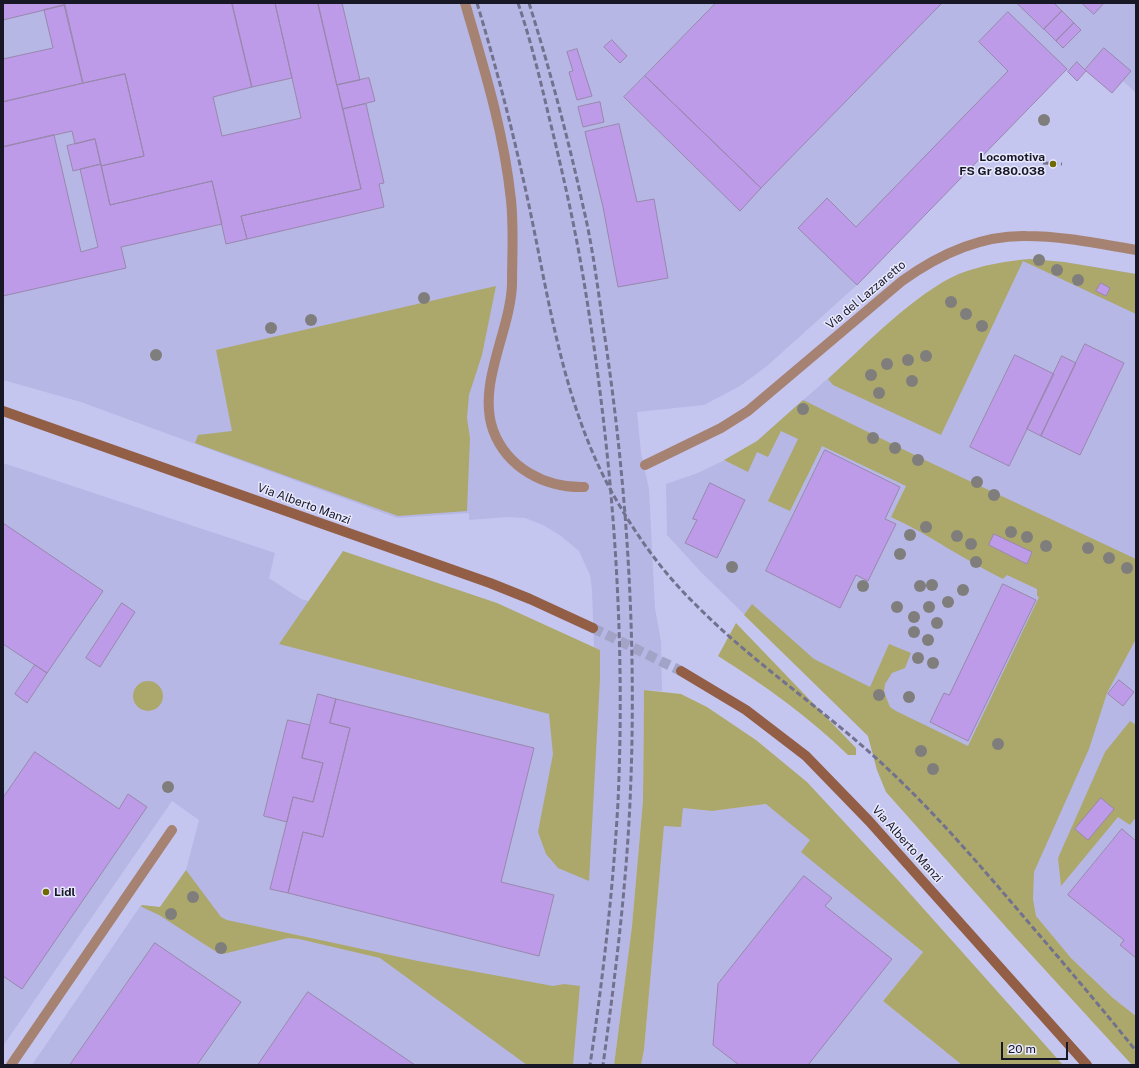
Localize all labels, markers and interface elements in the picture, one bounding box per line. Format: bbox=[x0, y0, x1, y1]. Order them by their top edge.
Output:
place label: Locomotiva FS Gr 880.038 bbox=[959, 150, 1045, 178]
marker: Locomotiva FS Gr 880.038 bbox=[1048, 159, 1058, 169]
street label: Via del Lazzaretto bbox=[823, 258, 909, 332]
street label: Via Alberto Manzi bbox=[255, 480, 353, 528]
street label: Via Alberto Manzi bbox=[869, 803, 945, 885]
place label: Lidl bbox=[54, 885, 75, 899]
marker: Lidl bbox=[41, 887, 51, 897]
scale bar bbox=[1003, 1034, 1070, 1060]
text: 20 m bbox=[1008, 1042, 1036, 1056]

